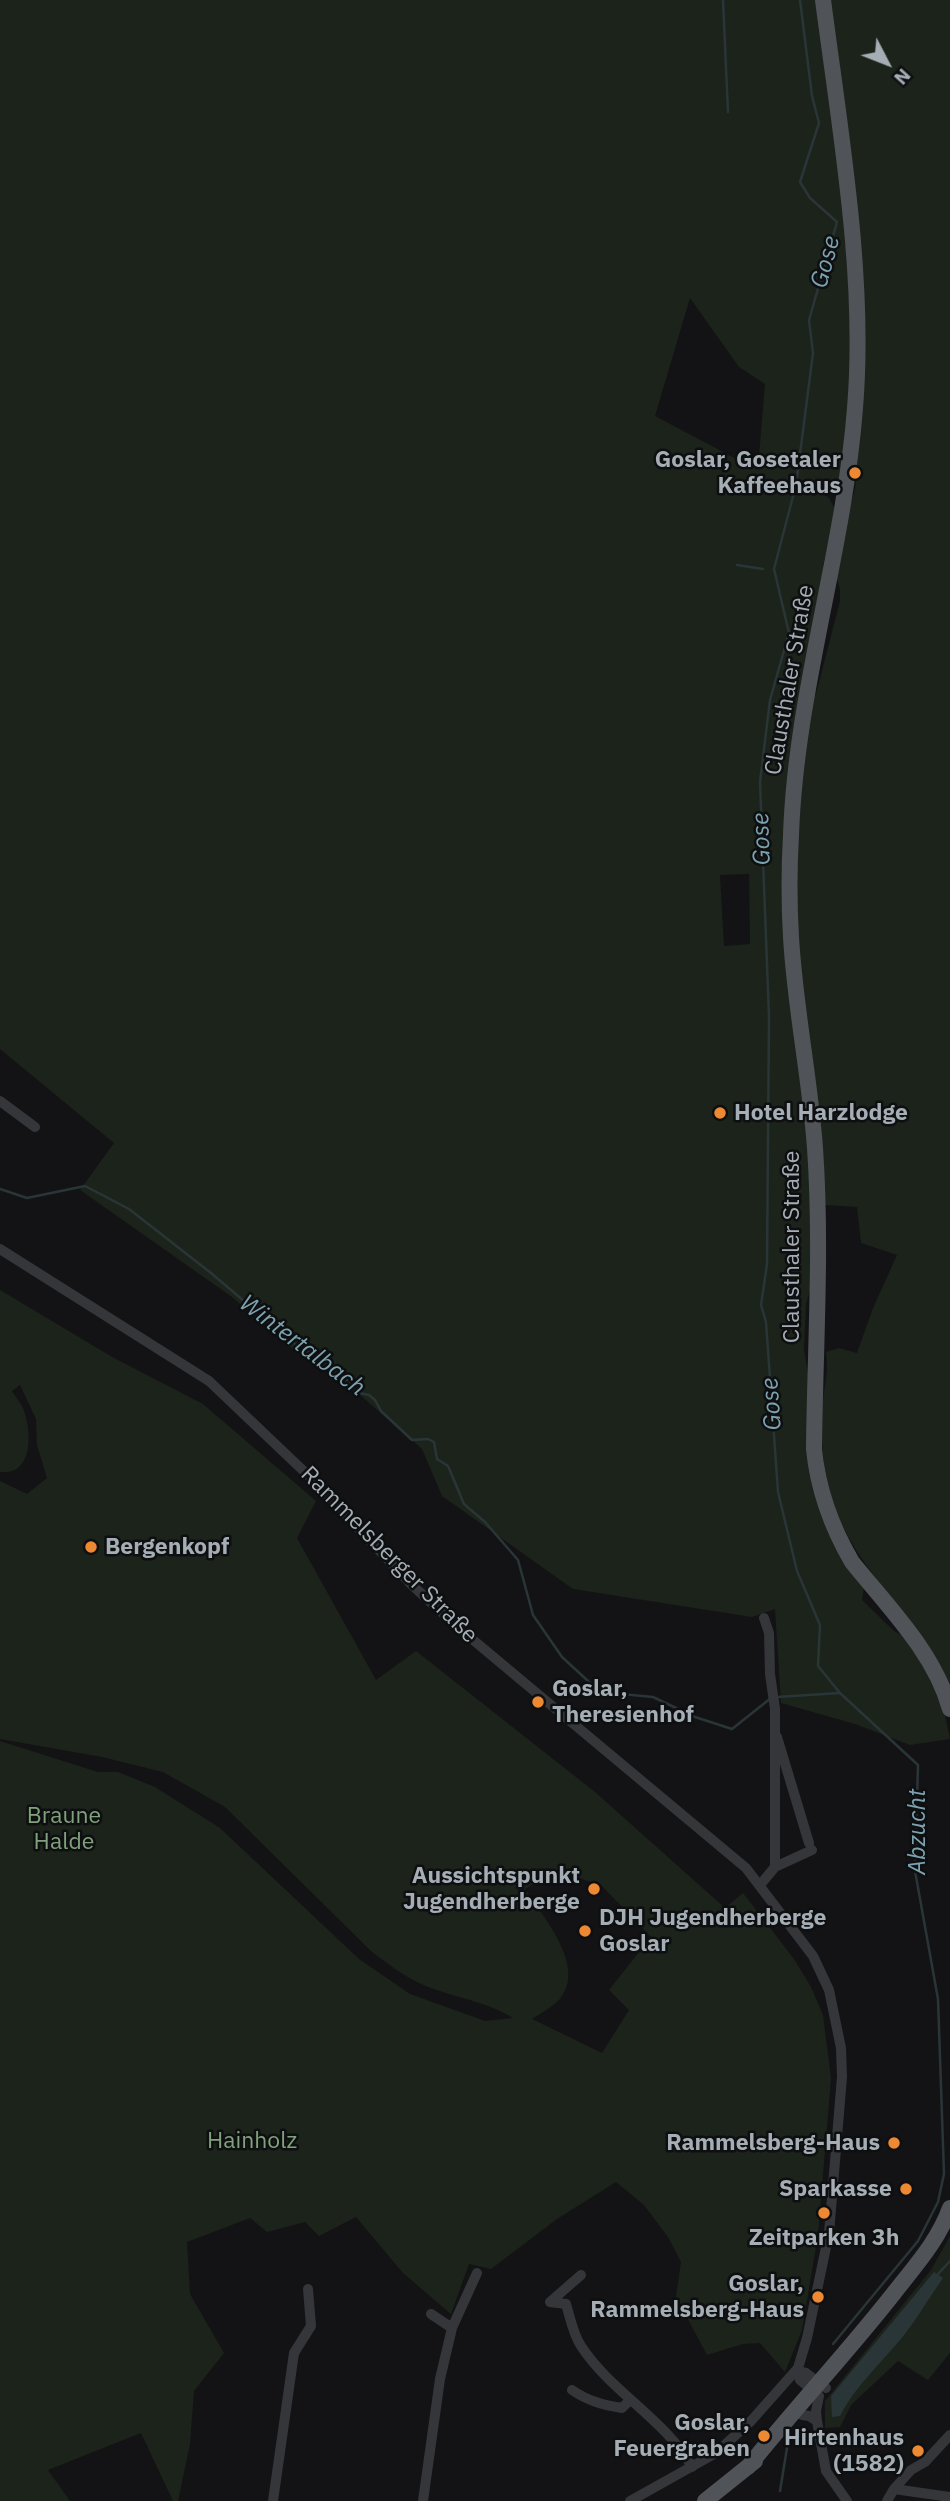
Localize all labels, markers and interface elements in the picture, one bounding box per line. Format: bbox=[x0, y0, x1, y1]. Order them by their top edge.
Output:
north arrow bbox=[852, 28, 922, 98]
text: N bbox=[889, 64, 916, 90]
water label: Gose bbox=[805, 233, 847, 291]
place label: Goslar, Gosetaler Kaffeehaus bbox=[655, 446, 841, 500]
marker: Goslar, Gosetaler Kaffeehaus bbox=[847, 465, 863, 481]
street label: Clausthaler Straße bbox=[760, 583, 820, 777]
water label: Gose bbox=[747, 812, 777, 866]
place label: Hotel Harzlodge bbox=[734, 1099, 908, 1127]
marker: Hotel Harzlodge bbox=[712, 1105, 728, 1121]
street label: Clausthaler Straße bbox=[778, 1151, 806, 1343]
water label: Wintertalbach bbox=[233, 1289, 371, 1403]
water label: Gose bbox=[756, 1377, 788, 1431]
street label: Rammelsberger Straße bbox=[295, 1461, 483, 1649]
place label: Bergenkopf bbox=[105, 1533, 229, 1561]
marker: Bergenkopf bbox=[83, 1539, 99, 1555]
place label: Goslar, Theresienhof bbox=[552, 1675, 694, 1729]
marker: Goslar, Theresienhof bbox=[530, 1694, 546, 1710]
water label: Abzucht bbox=[904, 1789, 932, 1875]
park label: Braune Halde bbox=[27, 1802, 101, 1856]
place label: Aussichtspunkt Jugendherberge bbox=[403, 1862, 580, 1916]
marker: Aussichtspunkt Jugendherberge bbox=[586, 1881, 602, 1897]
place label: DJH Jugendherberge Goslar bbox=[599, 1904, 826, 1958]
marker: DJH Jugendherberge Goslar bbox=[577, 1923, 593, 1939]
park label: Hainholz bbox=[207, 2127, 297, 2155]
place label: Rammelsberg-Haus bbox=[666, 2129, 880, 2157]
marker: Rammelsberg-Haus bbox=[886, 2135, 902, 2151]
place label: Sparkasse bbox=[779, 2175, 892, 2203]
marker: Sparkasse bbox=[898, 2181, 914, 2197]
marker: Zeitparken 3h bbox=[816, 2205, 832, 2221]
place label: Zeitparken 3h bbox=[749, 2224, 899, 2252]
place label: Goslar, Rammelsberg-Haus bbox=[590, 2270, 804, 2324]
marker: Goslar, Rammelsberg-Haus bbox=[810, 2289, 826, 2305]
place label: Goslar, Feuergraben bbox=[613, 2409, 750, 2463]
place label: Hirtenhaus (1582) bbox=[784, 2424, 904, 2478]
marker: Goslar, Feuergraben bbox=[756, 2428, 772, 2444]
marker: Hirtenhaus (1582) bbox=[910, 2443, 926, 2459]

